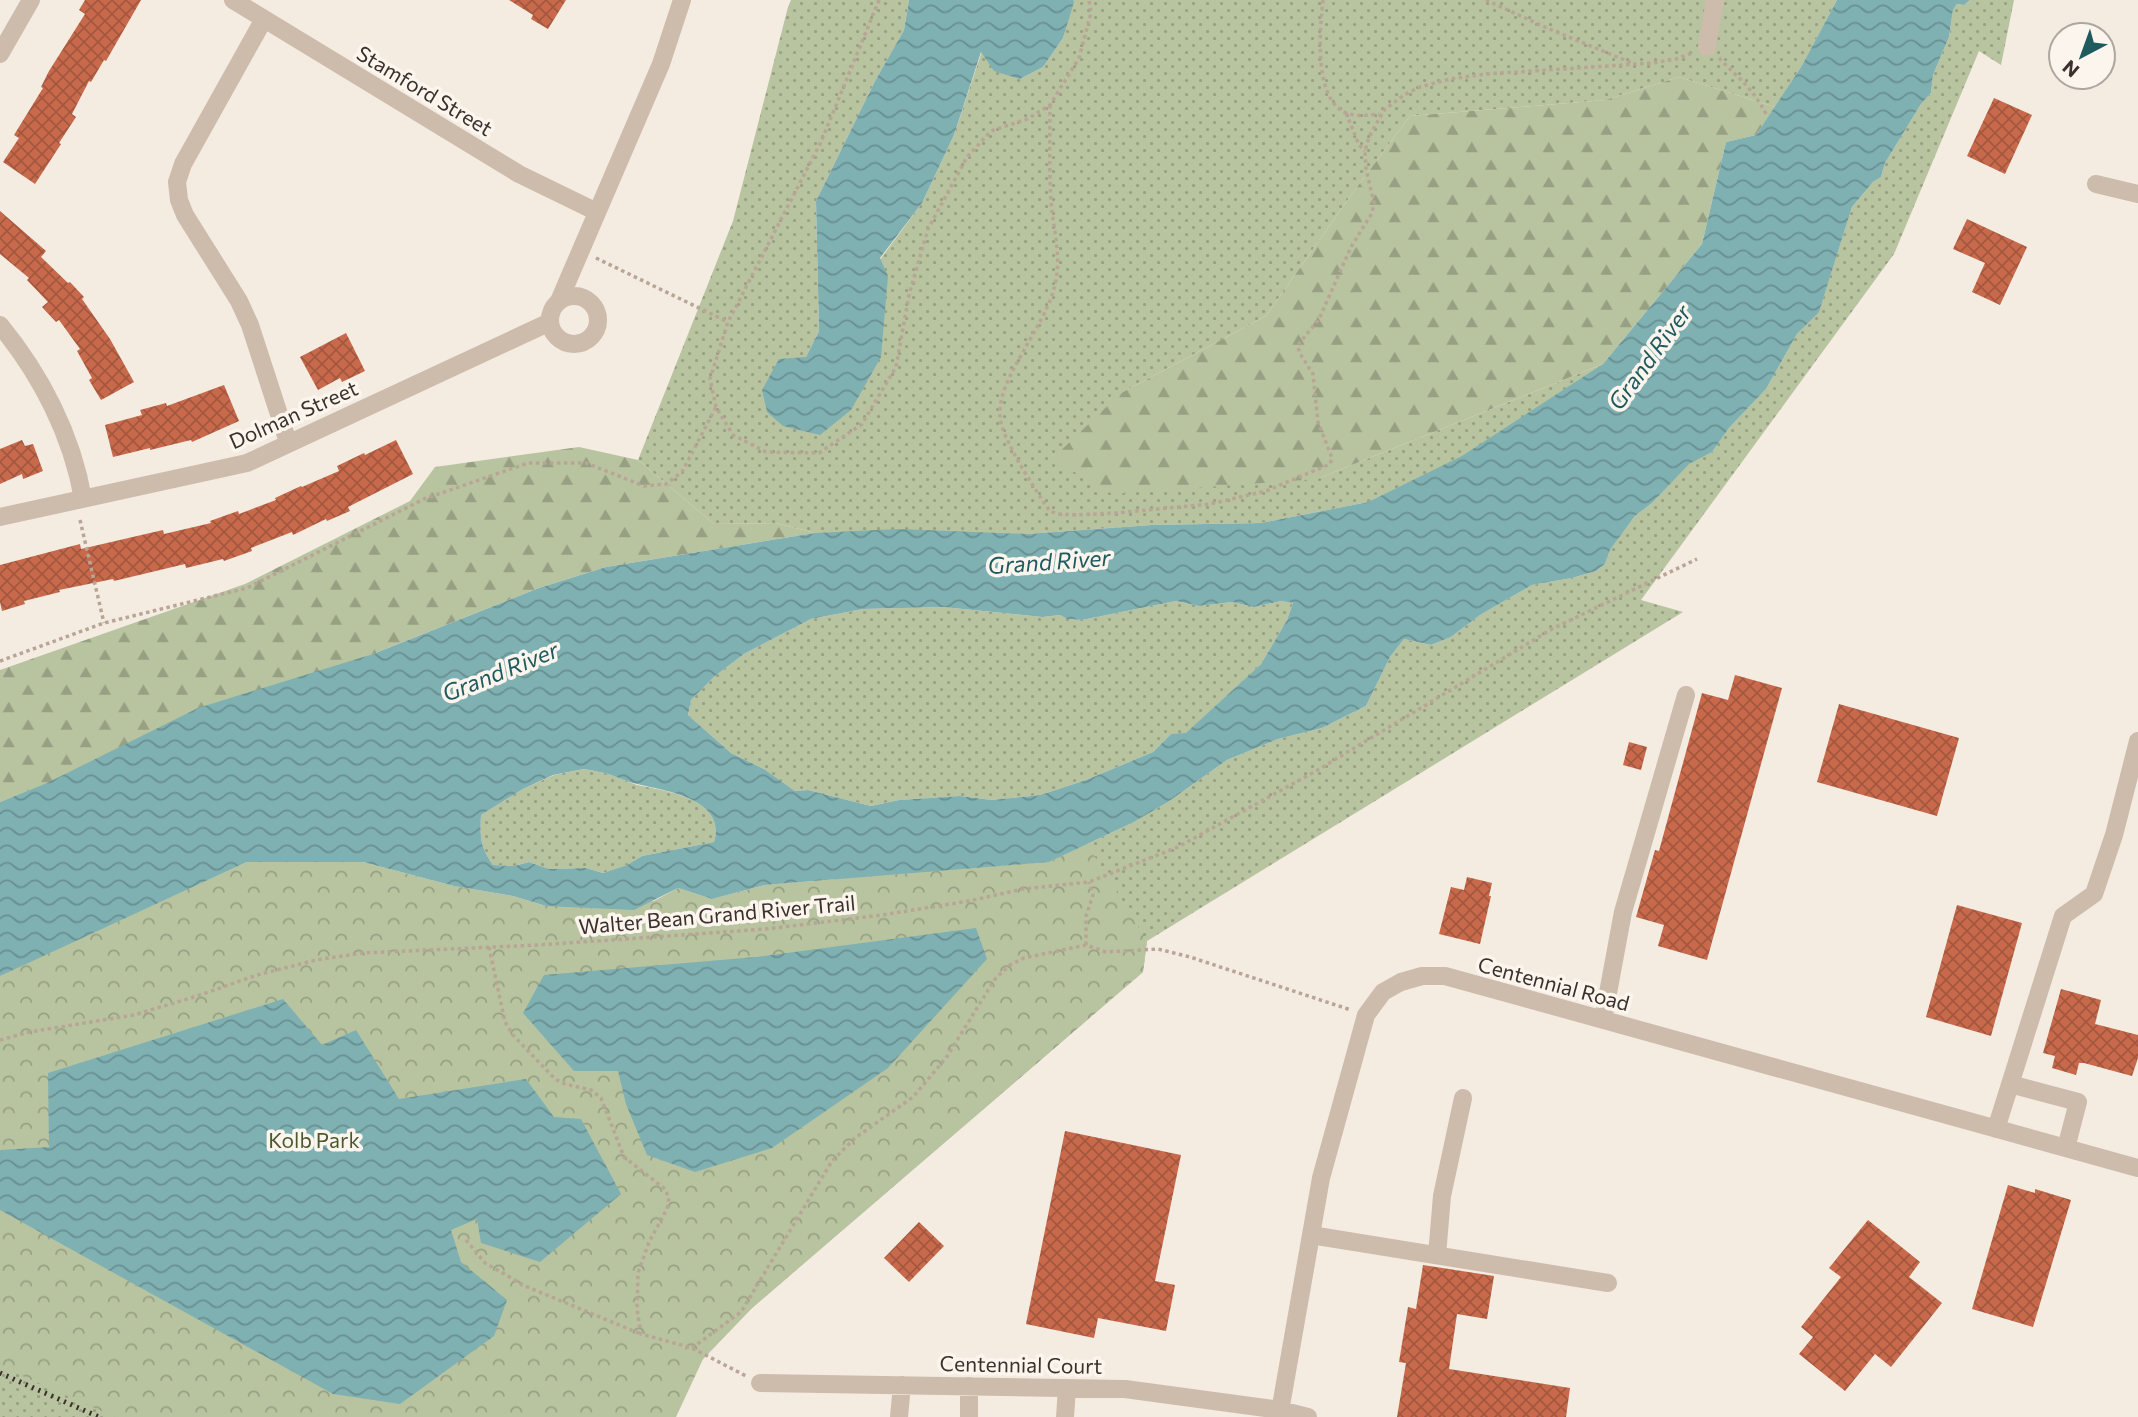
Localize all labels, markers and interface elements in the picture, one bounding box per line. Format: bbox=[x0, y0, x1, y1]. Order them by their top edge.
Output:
north arrow bbox=[2047, 21, 2117, 91]
street label: Stamford Street bbox=[353, 40, 497, 140]
text: N bbox=[2058, 56, 2083, 83]
water label: Grand River bbox=[1602, 298, 1697, 415]
street label: Dolman Street bbox=[225, 374, 361, 454]
water label: Grand River bbox=[987, 543, 1112, 579]
water label: Grand River bbox=[438, 635, 563, 707]
street label: Walter Bean Grand River Trail bbox=[577, 889, 857, 939]
street label: Centennial Road bbox=[1475, 951, 1633, 1015]
park label: Kolb Park bbox=[268, 1127, 360, 1152]
street label: Centennial Court bbox=[940, 1350, 1102, 1378]

